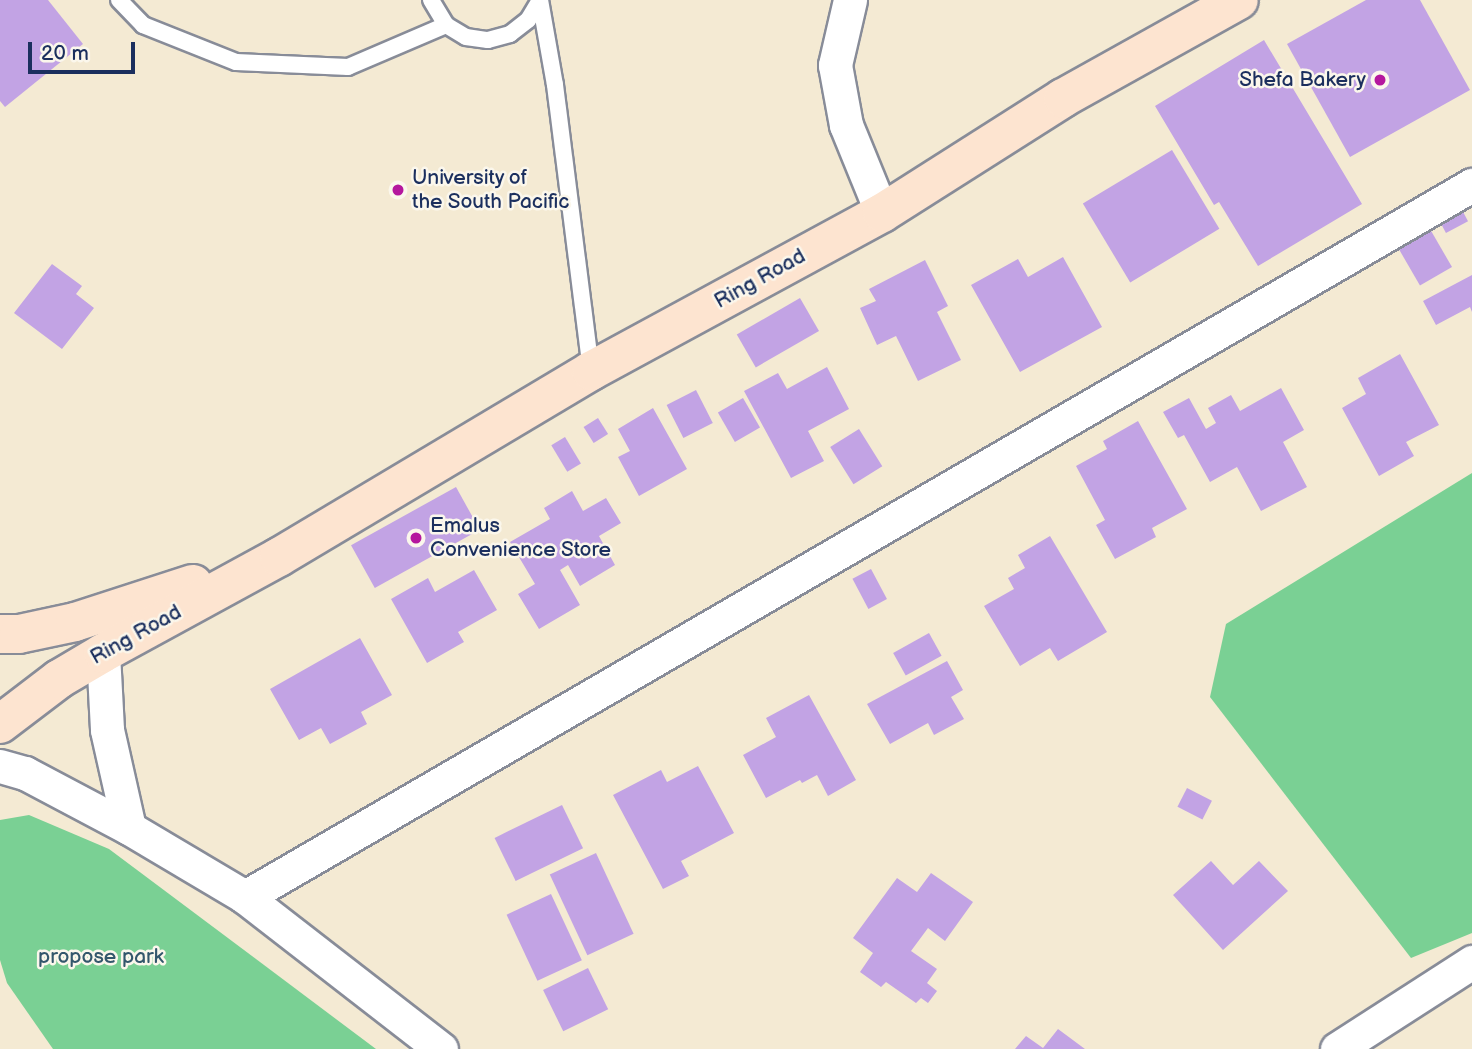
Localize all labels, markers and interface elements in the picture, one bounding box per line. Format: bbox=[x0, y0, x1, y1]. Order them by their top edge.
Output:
scale bar bbox=[32, 28, 138, 72]
text: 20 m bbox=[41, 41, 89, 66]
place label: Shefa Bakery bbox=[1239, 67, 1366, 93]
marker: Shefa Bakery bbox=[1372, 72, 1388, 88]
place label: University of the South Pacific bbox=[412, 165, 570, 215]
marker: University of the South Pacific bbox=[390, 182, 406, 198]
street label: Ring Road bbox=[710, 244, 810, 314]
place label: Emalus Convenience Store bbox=[430, 513, 611, 563]
marker: Emalus Convenience Store bbox=[408, 530, 424, 546]
street label: Ring Road bbox=[86, 600, 186, 670]
park label: propose park bbox=[38, 944, 164, 970]

